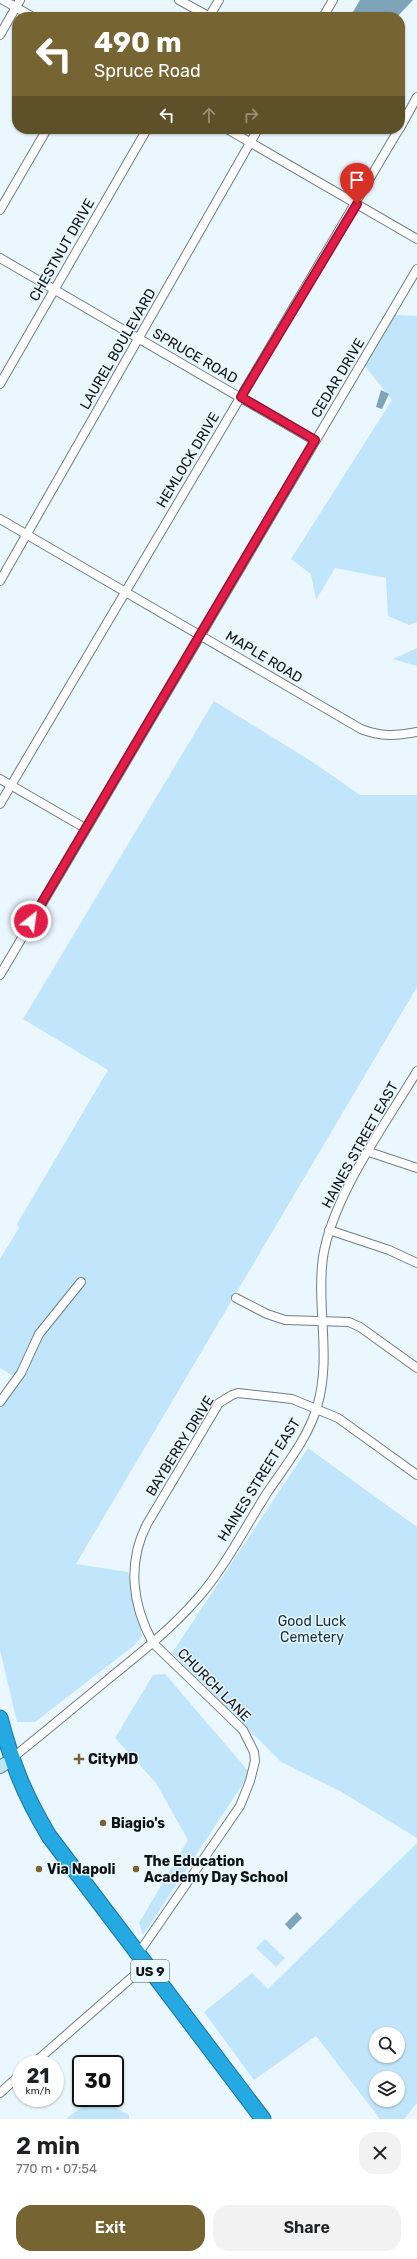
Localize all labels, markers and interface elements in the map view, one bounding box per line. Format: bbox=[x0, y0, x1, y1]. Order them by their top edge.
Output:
text: 490 m bbox=[94, 26, 182, 59]
icon: left bbox=[28, 28, 80, 80]
text: Spruce Road bbox=[94, 60, 201, 82]
icon: left bbox=[156, 104, 178, 126]
icon: ahead bbox=[198, 104, 220, 126]
icon: right bbox=[240, 104, 262, 126]
pin bbox=[340, 163, 374, 204]
icon: arrive bbox=[346, 169, 368, 191]
street label: CHESTNUT DRIVE bbox=[26, 196, 98, 304]
street label: LAUREL BOULEVARD bbox=[76, 285, 160, 413]
street label: SPRUCE ROAD bbox=[149, 325, 241, 387]
street label: CEDAR DRIVE bbox=[308, 335, 368, 421]
street label: HEMLOCK DRIVE bbox=[153, 409, 223, 511]
street label: MAPLE ROAD bbox=[222, 627, 306, 687]
position arrow bbox=[10, 900, 52, 942]
street label: HAINES STREET EAST bbox=[318, 1079, 402, 1211]
street label: BAYBERRY DRIVE bbox=[142, 1393, 218, 1499]
street label: HAINES STREET EAST bbox=[214, 1415, 304, 1545]
park label: Good Luck Cemetery bbox=[278, 1613, 347, 1646]
street label: CHURCH LANE bbox=[174, 1645, 254, 1725]
place label: CityMD bbox=[88, 1751, 138, 1768]
marker: CityMD bbox=[73, 1753, 85, 1765]
place label: Biagio's bbox=[111, 1815, 165, 1832]
marker: Biagio's bbox=[98, 1818, 108, 1828]
place label: The Education Academy Day School bbox=[144, 1853, 288, 1886]
place label: Via Napoli bbox=[47, 1861, 116, 1878]
marker: Via Napoli bbox=[34, 1864, 44, 1874]
marker: The Education Academy Day School bbox=[131, 1864, 141, 1874]
road number: US 9 bbox=[131, 1960, 169, 1982]
map controls bbox=[369, 2027, 405, 2107]
button: search bbox=[369, 2027, 405, 2063]
speed limit sign: 30 bbox=[72, 2055, 124, 2107]
text: 21 bbox=[27, 2064, 49, 2088]
button: layers bbox=[369, 2071, 405, 2107]
text: km/h bbox=[26, 2085, 50, 2097]
text: 2 min bbox=[16, 2132, 80, 2160]
button: close bbox=[359, 2132, 401, 2174]
text: 770 m · 07:54 bbox=[16, 2161, 97, 2176]
button: Exit bbox=[16, 2205, 205, 2251]
button: Share bbox=[213, 2205, 401, 2251]

